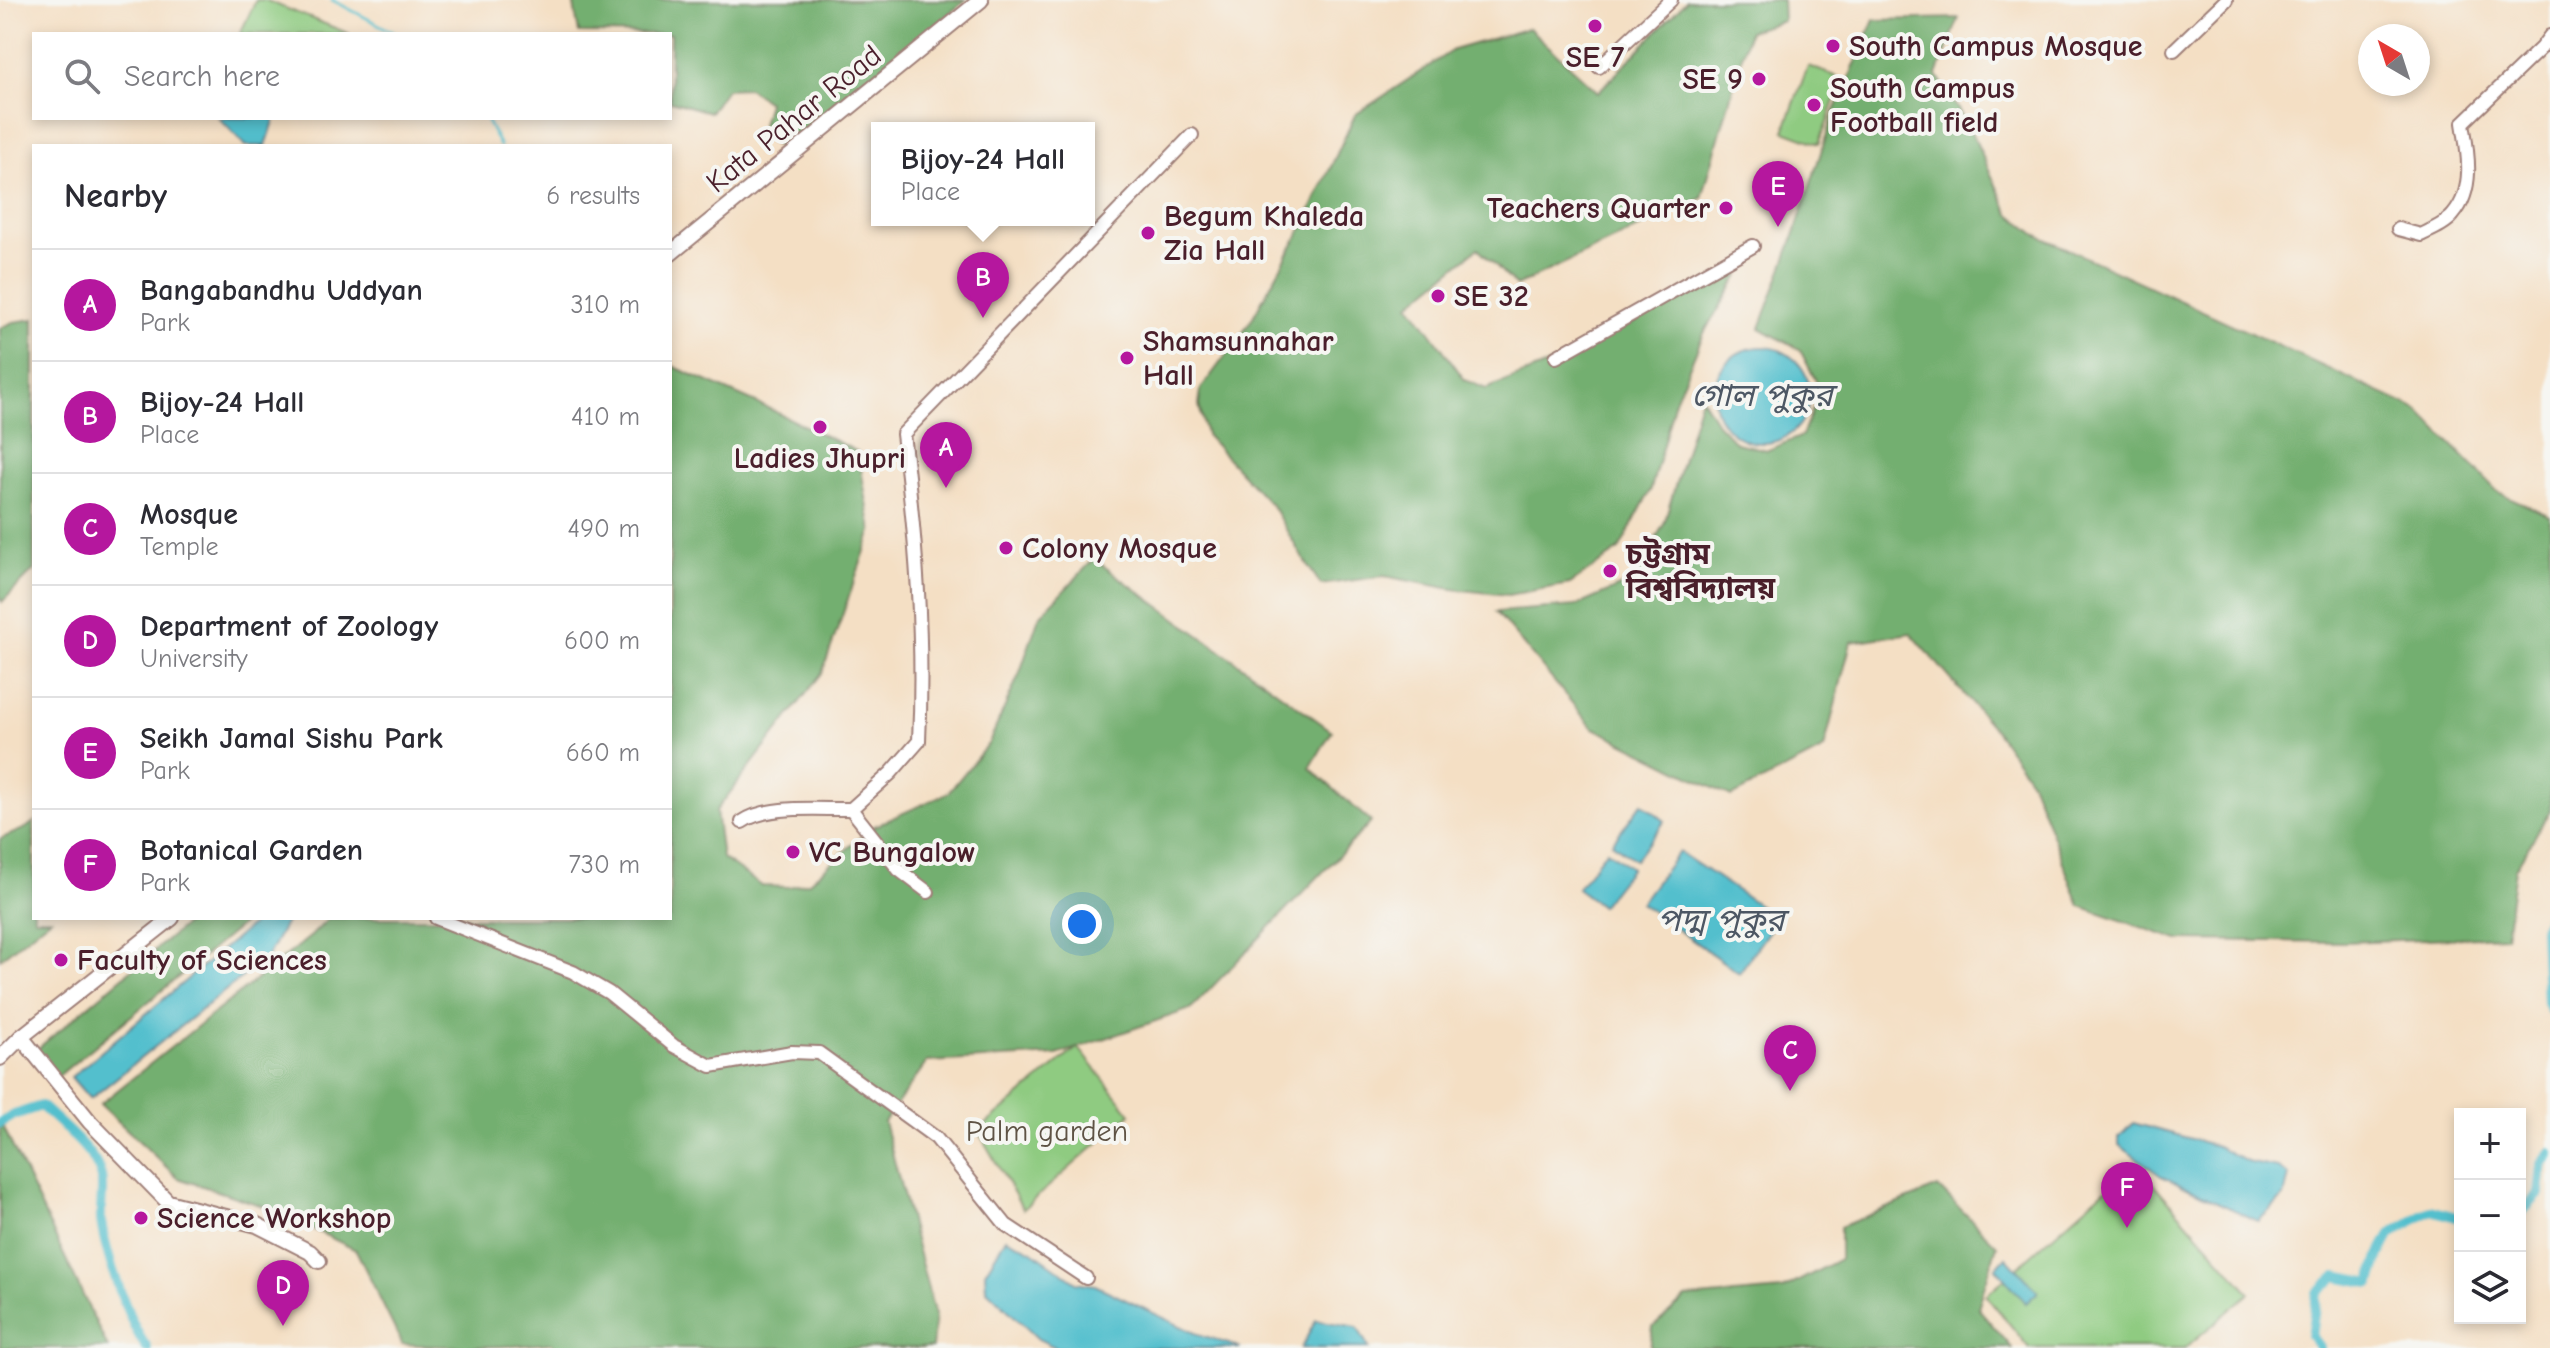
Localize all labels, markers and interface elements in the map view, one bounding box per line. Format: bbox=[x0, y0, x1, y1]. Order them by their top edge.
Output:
marker: SE 7 bbox=[1586, 17, 1604, 35]
north arrow bbox=[2358, 24, 2430, 96]
place label: South Campus Mosque bbox=[1849, 29, 2143, 64]
search box bbox=[32, 32, 672, 120]
marker: South Campus Mosque bbox=[1824, 37, 1842, 55]
street label: Kata Pahar Road bbox=[700, 38, 888, 200]
place label: SE 7 bbox=[1566, 40, 1625, 75]
icon: search bbox=[60, 54, 104, 98]
text: Search here bbox=[124, 59, 280, 94]
place label: SE 9 bbox=[1682, 62, 1743, 97]
marker: SE 9 bbox=[1750, 70, 1768, 88]
place label: South Campus Football field bbox=[1830, 71, 2015, 140]
marker: South Campus Football field bbox=[1805, 96, 1823, 114]
popup bbox=[871, 122, 1095, 226]
text: Bijoy-24 Hall bbox=[901, 142, 1065, 177]
pin: E bbox=[1752, 161, 1804, 227]
text: Nearby bbox=[64, 176, 167, 216]
text: Place bbox=[901, 177, 960, 207]
text: 6 results bbox=[546, 181, 640, 211]
place label: Teachers Quarter bbox=[1487, 191, 1710, 226]
place label: Begum Khaleda Zia Hall bbox=[1164, 199, 1364, 268]
marker: Teachers Quarter bbox=[1717, 199, 1735, 217]
marker: Begum Khaleda Zia Hall bbox=[1139, 224, 1157, 242]
pin: B bbox=[957, 252, 1009, 318]
text: Bangabandhu Uddyan bbox=[140, 273, 423, 308]
place label: SE 32 bbox=[1454, 279, 1529, 314]
marker: SE 32 bbox=[1429, 287, 1447, 305]
text: A bbox=[83, 290, 97, 320]
text: 310 m bbox=[571, 290, 640, 320]
text: Park bbox=[140, 308, 190, 338]
place label: Shamsunnahar Hall bbox=[1143, 324, 1334, 393]
marker: Shamsunnahar Hall bbox=[1118, 349, 1136, 367]
water label: গোল পুকুর bbox=[1691, 377, 1839, 414]
text: Bijoy-24 Hall bbox=[140, 385, 304, 420]
text: B bbox=[82, 402, 98, 432]
text: 410 m bbox=[571, 402, 640, 432]
marker: Ladies Jhupri bbox=[811, 418, 829, 436]
text: Place bbox=[140, 420, 199, 450]
pin: A bbox=[920, 422, 972, 488]
place label: Ladies Jhupri bbox=[734, 441, 906, 476]
text: Mosque bbox=[140, 497, 238, 532]
text: C bbox=[82, 514, 98, 544]
text: 490 m bbox=[568, 514, 640, 544]
place label: Colony Mosque bbox=[1022, 531, 1217, 566]
text: Temple bbox=[140, 532, 219, 562]
place label: চট্টগ্রাম বিশ্ববিদ্যালয় bbox=[1625, 536, 1776, 606]
marker: Colony Mosque bbox=[997, 539, 1015, 557]
marker: চট্টগ্রাম বিশ্ববিদ্যালয় bbox=[1601, 562, 1619, 580]
text: Department of Zoology bbox=[140, 609, 438, 644]
text: D bbox=[82, 626, 98, 656]
text: 600 m bbox=[564, 626, 640, 656]
text: University bbox=[140, 644, 248, 674]
text: Seikh Jamal Sishu Park bbox=[140, 721, 443, 756]
text: E bbox=[82, 738, 98, 768]
text: 660 m bbox=[566, 738, 640, 768]
text: Park bbox=[140, 756, 190, 786]
text: Botanical Garden bbox=[140, 833, 363, 868]
place label: VC Bungalow bbox=[809, 835, 976, 870]
marker: VC Bungalow bbox=[784, 843, 802, 861]
text: F bbox=[82, 850, 98, 880]
text: 730 m bbox=[569, 850, 640, 880]
text: Park bbox=[140, 868, 190, 898]
water label: পদ্ম পুকুর bbox=[1658, 902, 1790, 939]
your location bbox=[1062, 904, 1102, 944]
place label: Faculty of Sciences bbox=[77, 943, 327, 978]
marker: Faculty of Sciences bbox=[52, 951, 70, 969]
pin: C bbox=[1764, 1025, 1816, 1091]
map controls bbox=[2454, 1108, 2526, 1324]
button: + bbox=[2454, 1108, 2526, 1180]
park label: Palm garden bbox=[966, 1114, 1128, 1149]
pin: F bbox=[2101, 1162, 2153, 1228]
button: − bbox=[2454, 1180, 2526, 1252]
place label: Science Workshop bbox=[157, 1201, 391, 1236]
marker: Science Workshop bbox=[132, 1209, 150, 1227]
button: layers bbox=[2454, 1252, 2526, 1324]
pin: D bbox=[257, 1260, 309, 1326]

